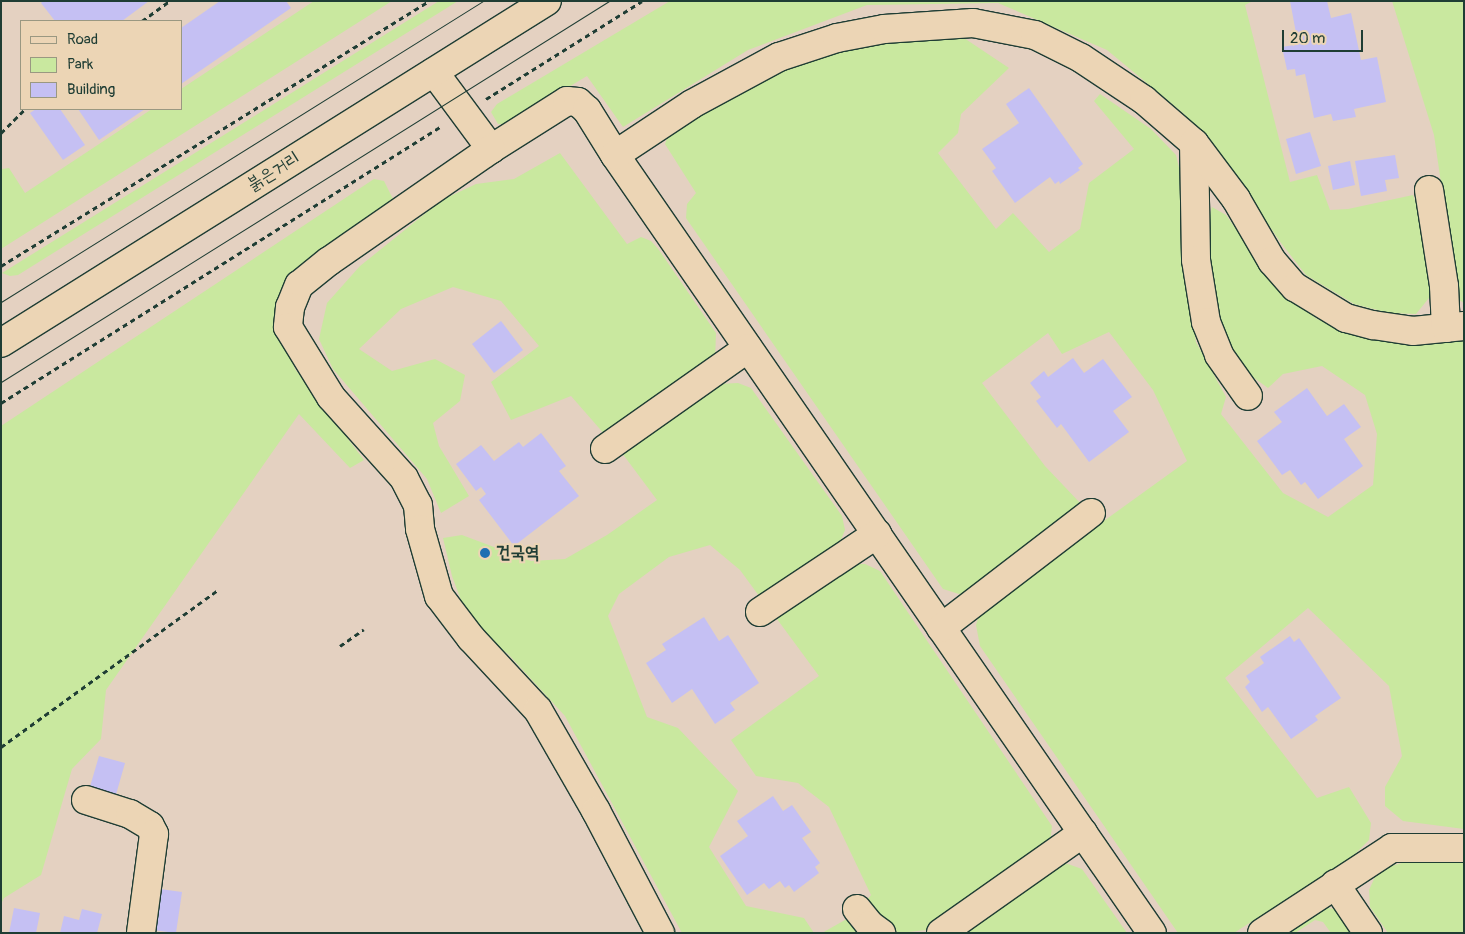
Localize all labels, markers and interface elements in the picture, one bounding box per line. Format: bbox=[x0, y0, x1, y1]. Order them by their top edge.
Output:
legend bbox=[20, 20, 182, 110]
scale bar bbox=[1285, 20, 1366, 52]
text: 20 m bbox=[1290, 29, 1325, 48]
text: Road bbox=[67, 30, 98, 49]
text: Park bbox=[67, 55, 93, 74]
text: Building bbox=[67, 80, 115, 99]
street label: 붉은거리 bbox=[244, 147, 304, 197]
place label: 건국역 bbox=[496, 542, 539, 564]
marker: 건국역 bbox=[478, 546, 492, 560]

